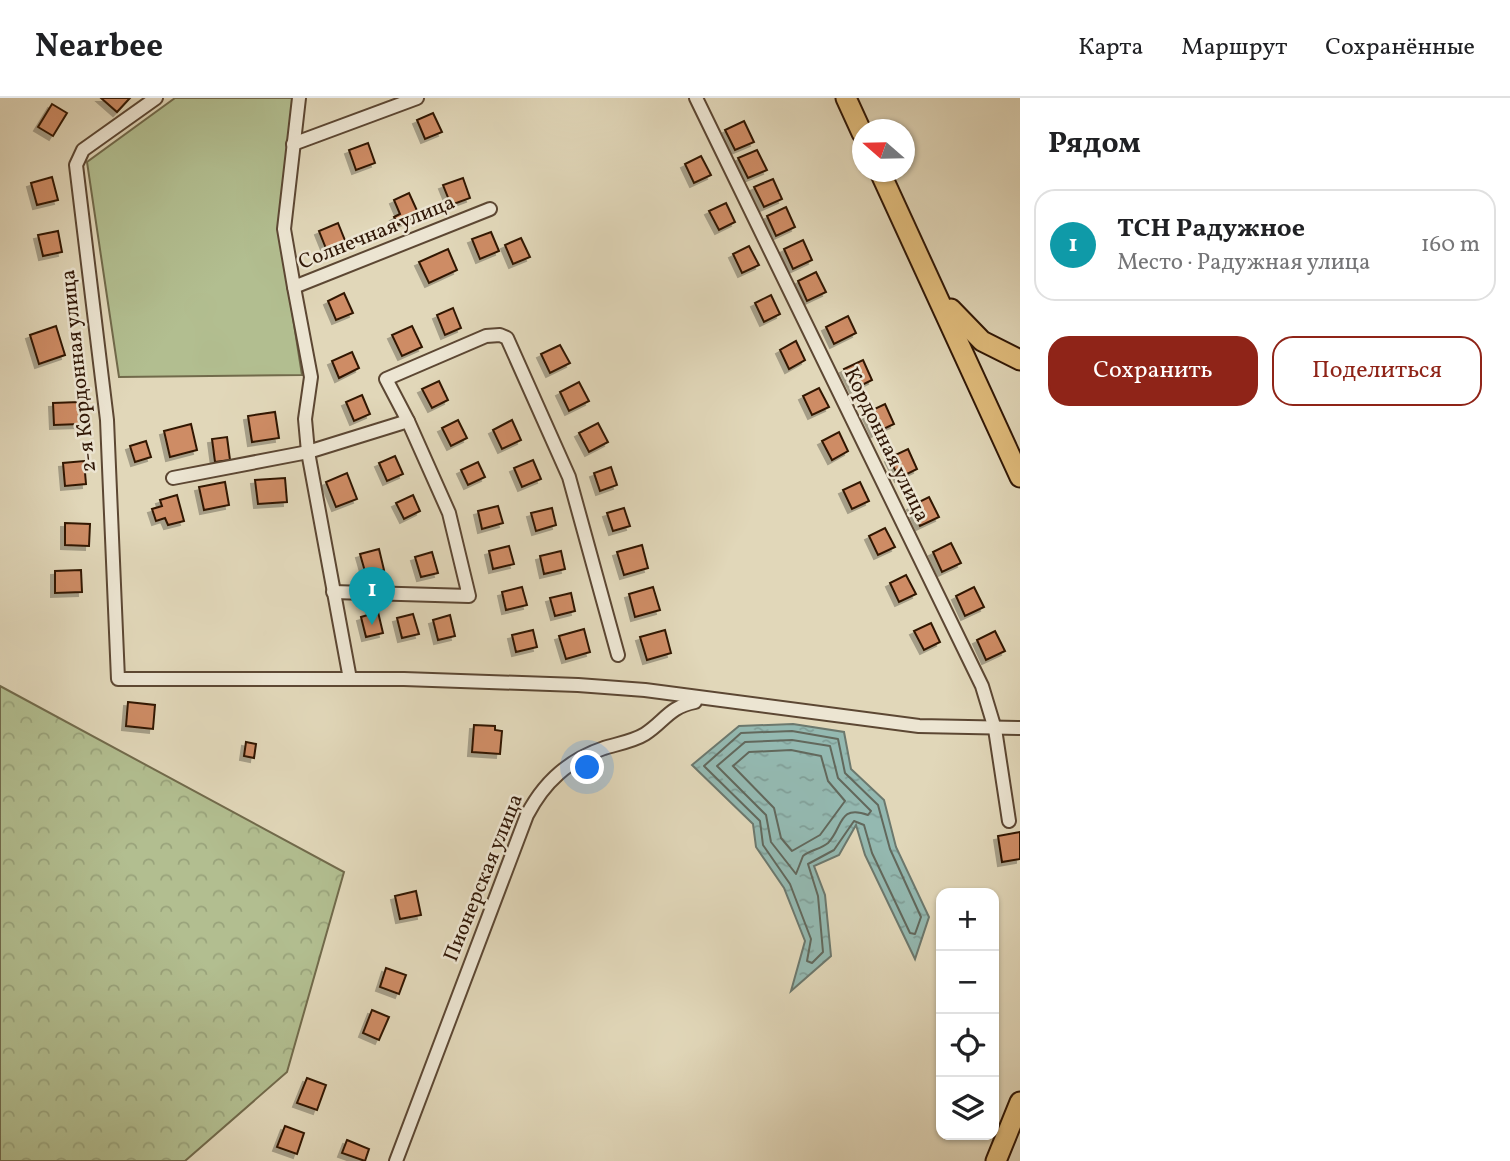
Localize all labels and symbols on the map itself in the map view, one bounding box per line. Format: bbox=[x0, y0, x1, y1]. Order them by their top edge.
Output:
north arrow bbox=[852, 119, 915, 182]
street label: Солнечная улица bbox=[294, 188, 460, 278]
street label: 2-я Кордонная улица bbox=[54, 268, 104, 474]
street label: Кордонная улица bbox=[836, 363, 936, 527]
pin: 1 bbox=[349, 567, 395, 625]
your location bbox=[570, 750, 604, 784]
street label: Пионерская улица bbox=[437, 790, 531, 966]

